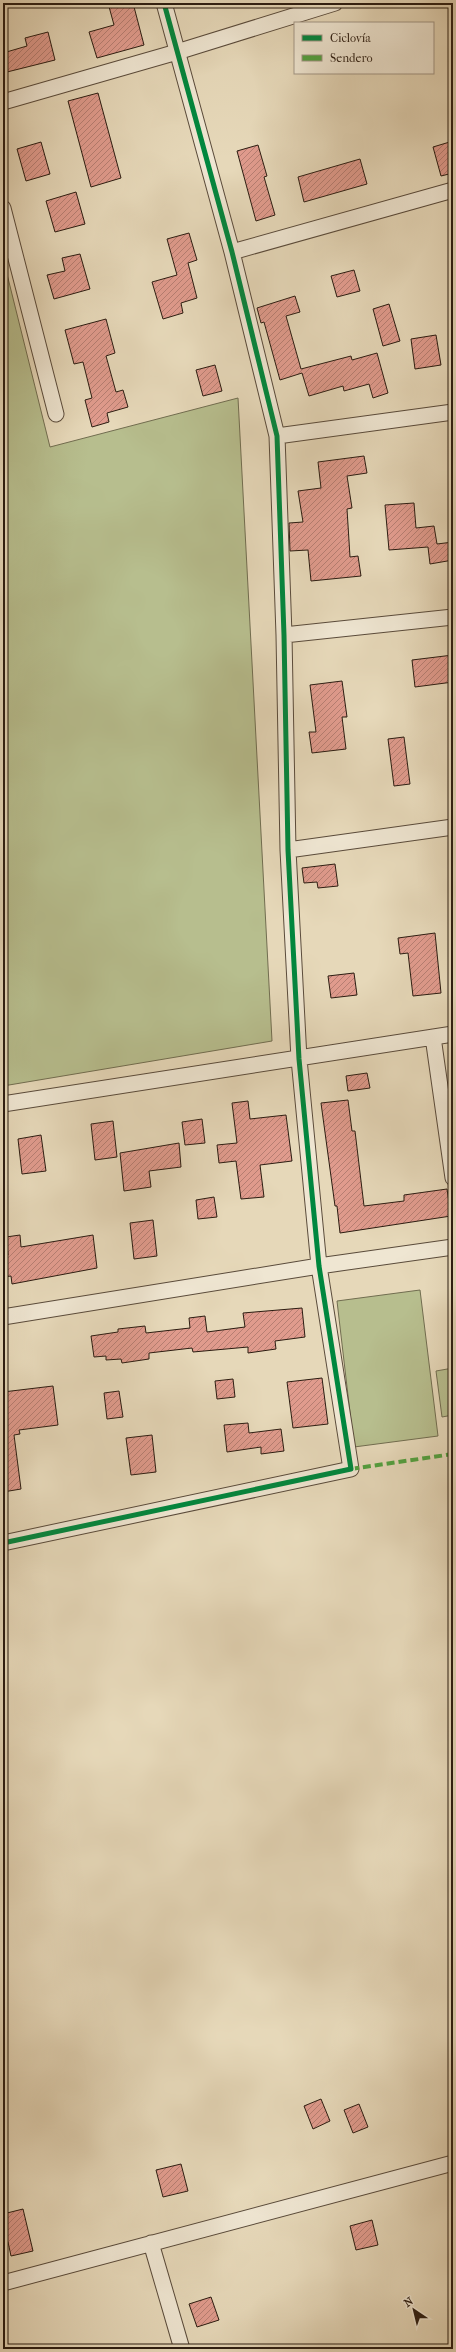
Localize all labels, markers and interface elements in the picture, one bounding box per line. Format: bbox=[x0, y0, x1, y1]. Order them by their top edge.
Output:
legend bbox=[294, 22, 434, 74]
text: Ciclovía bbox=[330, 31, 371, 45]
text: Sendero bbox=[330, 51, 373, 65]
north arrow bbox=[394, 2290, 434, 2330]
text: N bbox=[401, 2294, 416, 2310]

